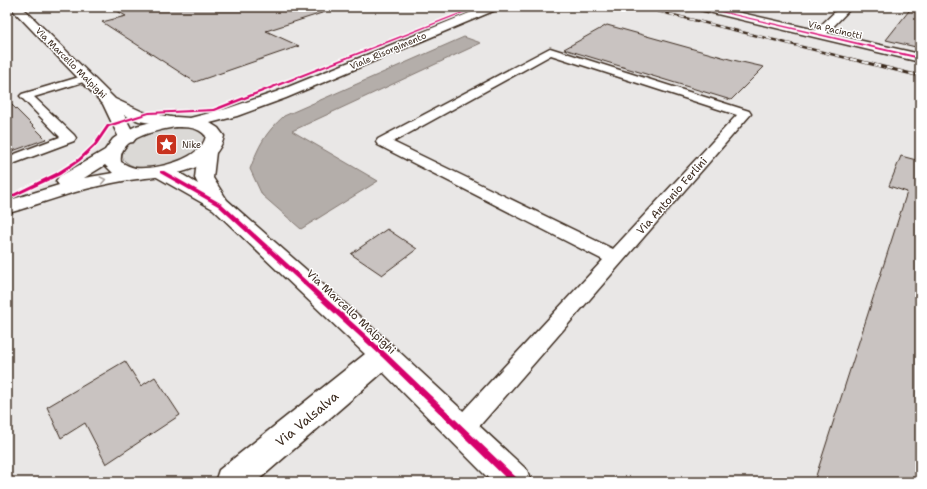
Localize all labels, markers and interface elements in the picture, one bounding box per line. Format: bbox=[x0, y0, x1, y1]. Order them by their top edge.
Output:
street label: Via Pacinotti bbox=[807, 18, 863, 42]
street label: Via Marcello Malpighi bbox=[33, 25, 109, 101]
street label: Viale Risorgimento bbox=[348, 29, 428, 73]
place icon: Nike bbox=[153, 132, 179, 158]
place label: Nike bbox=[182, 139, 201, 151]
street label: Via Antonio Ferlini bbox=[633, 154, 711, 238]
one-way arrow bbox=[100, 176, 106, 185]
street label: Via Marcello Malpighi bbox=[303, 266, 399, 358]
street label: Via Valsalva bbox=[272, 388, 342, 450]

